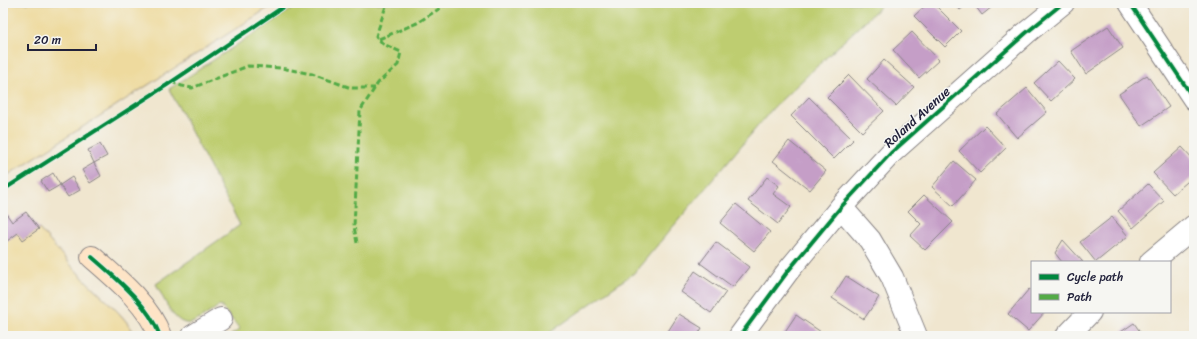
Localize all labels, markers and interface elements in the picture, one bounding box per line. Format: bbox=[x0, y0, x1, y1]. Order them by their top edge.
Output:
scale bar bbox=[28, 26, 96, 52]
text: 20 m bbox=[34, 29, 61, 51]
street label: Roland Avenue bbox=[878, 80, 956, 153]
legend bbox=[1031, 261, 1171, 313]
text: Cycle path bbox=[1067, 266, 1123, 288]
text: Path bbox=[1067, 286, 1092, 308]

